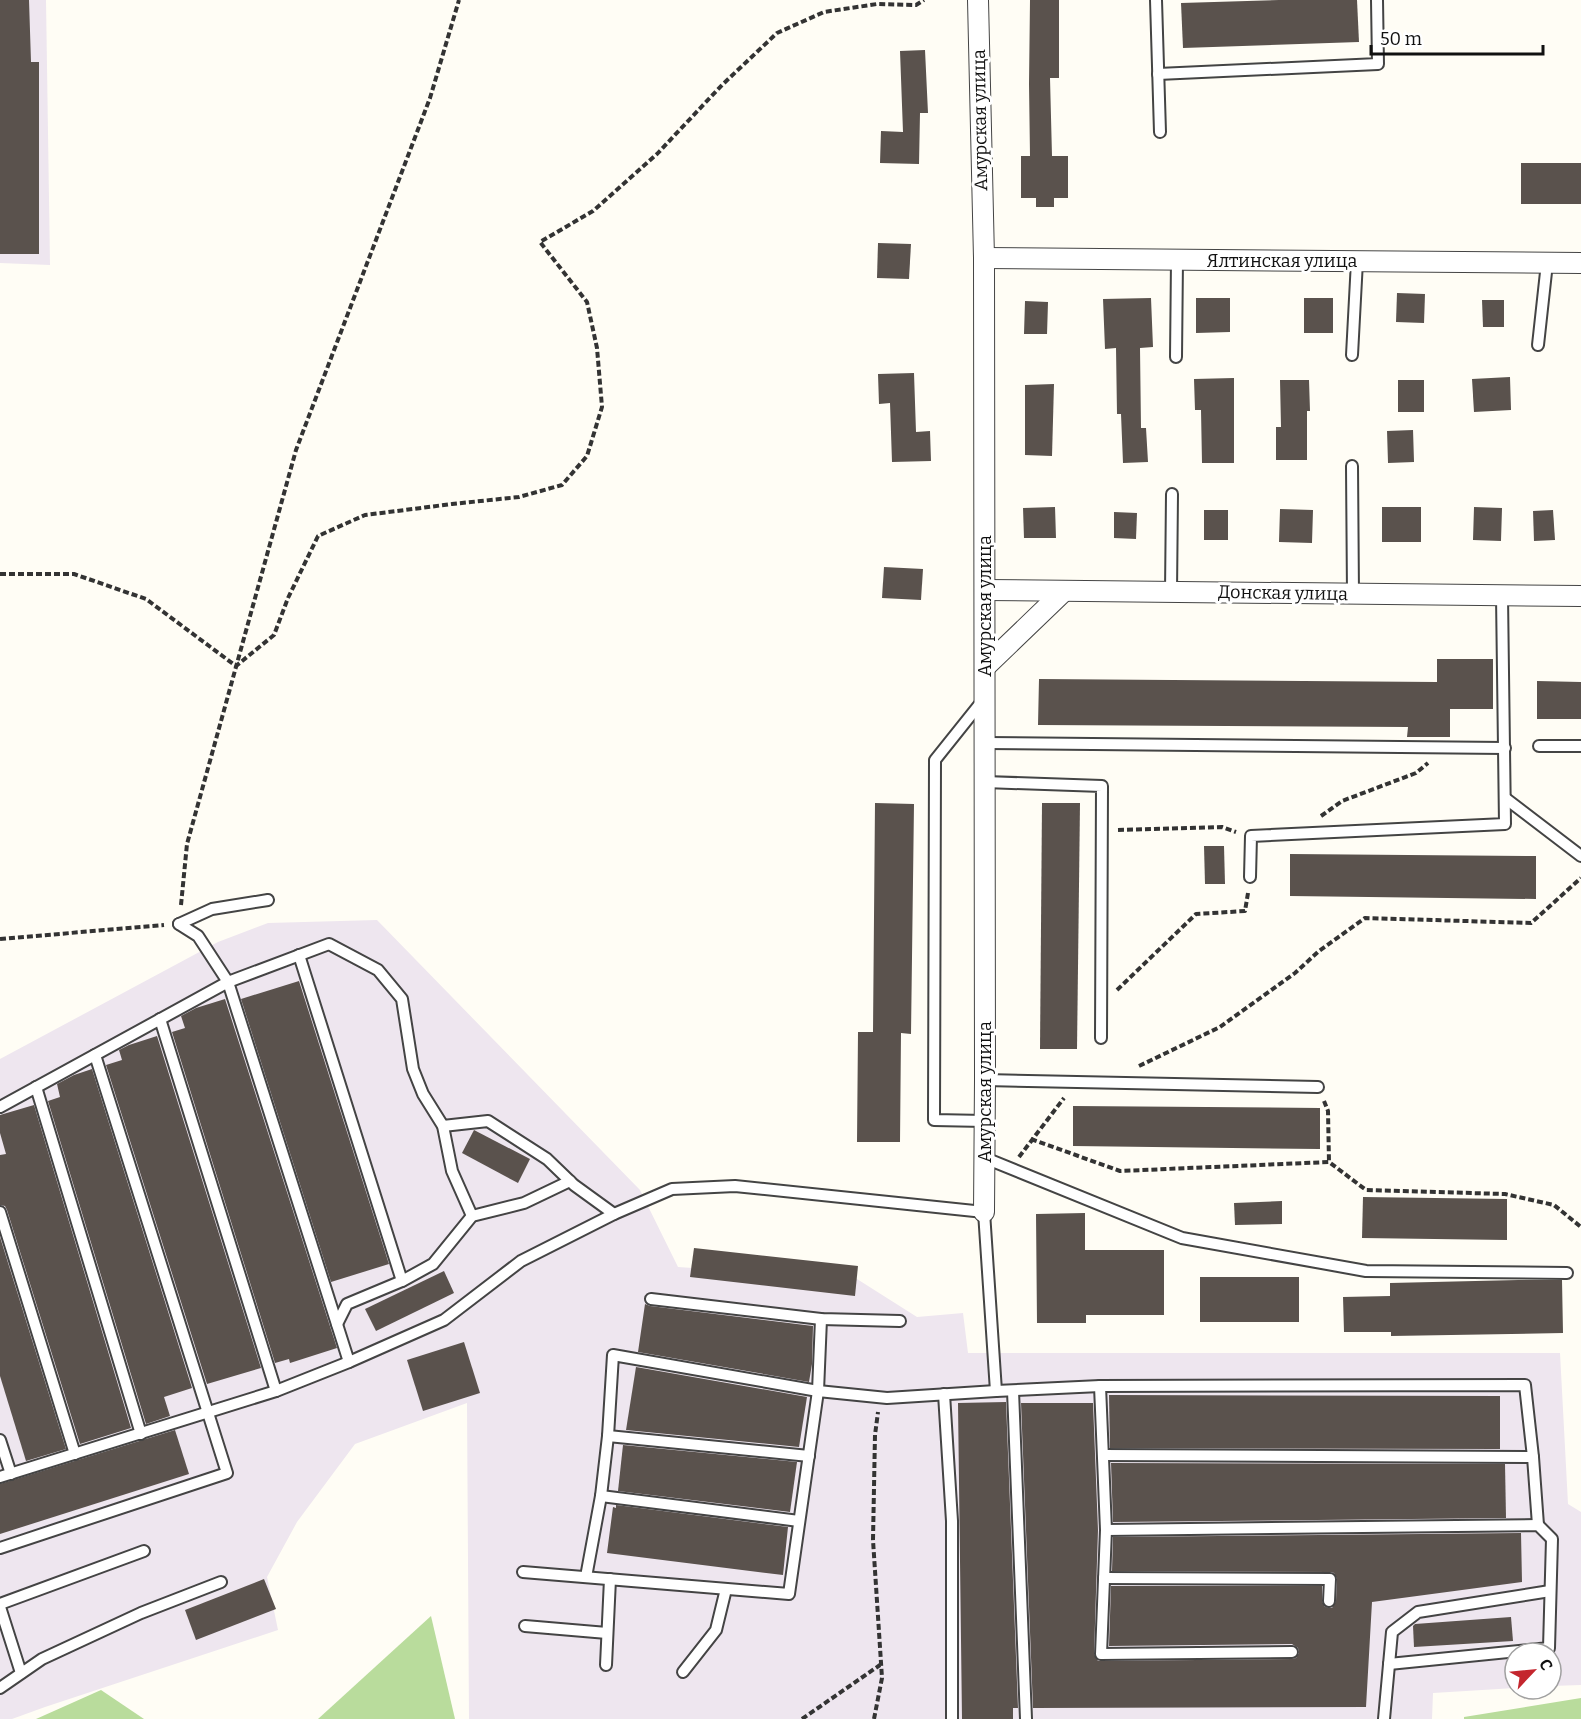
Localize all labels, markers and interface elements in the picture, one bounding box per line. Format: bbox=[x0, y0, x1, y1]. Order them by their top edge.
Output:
scale bar bbox=[1371, 18, 1544, 56]
text: 50 m bbox=[1380, 28, 1422, 50]
street label: Амурская улица bbox=[968, 49, 992, 191]
street label: Ялтинская улица bbox=[1207, 250, 1357, 272]
street label: Амурская улица bbox=[974, 535, 996, 677]
street label: Донская улица bbox=[1218, 581, 1348, 605]
street label: Амурская улица bbox=[974, 1021, 996, 1163]
north arrow bbox=[1503, 1641, 1563, 1701]
text: С bbox=[1535, 1656, 1557, 1673]

